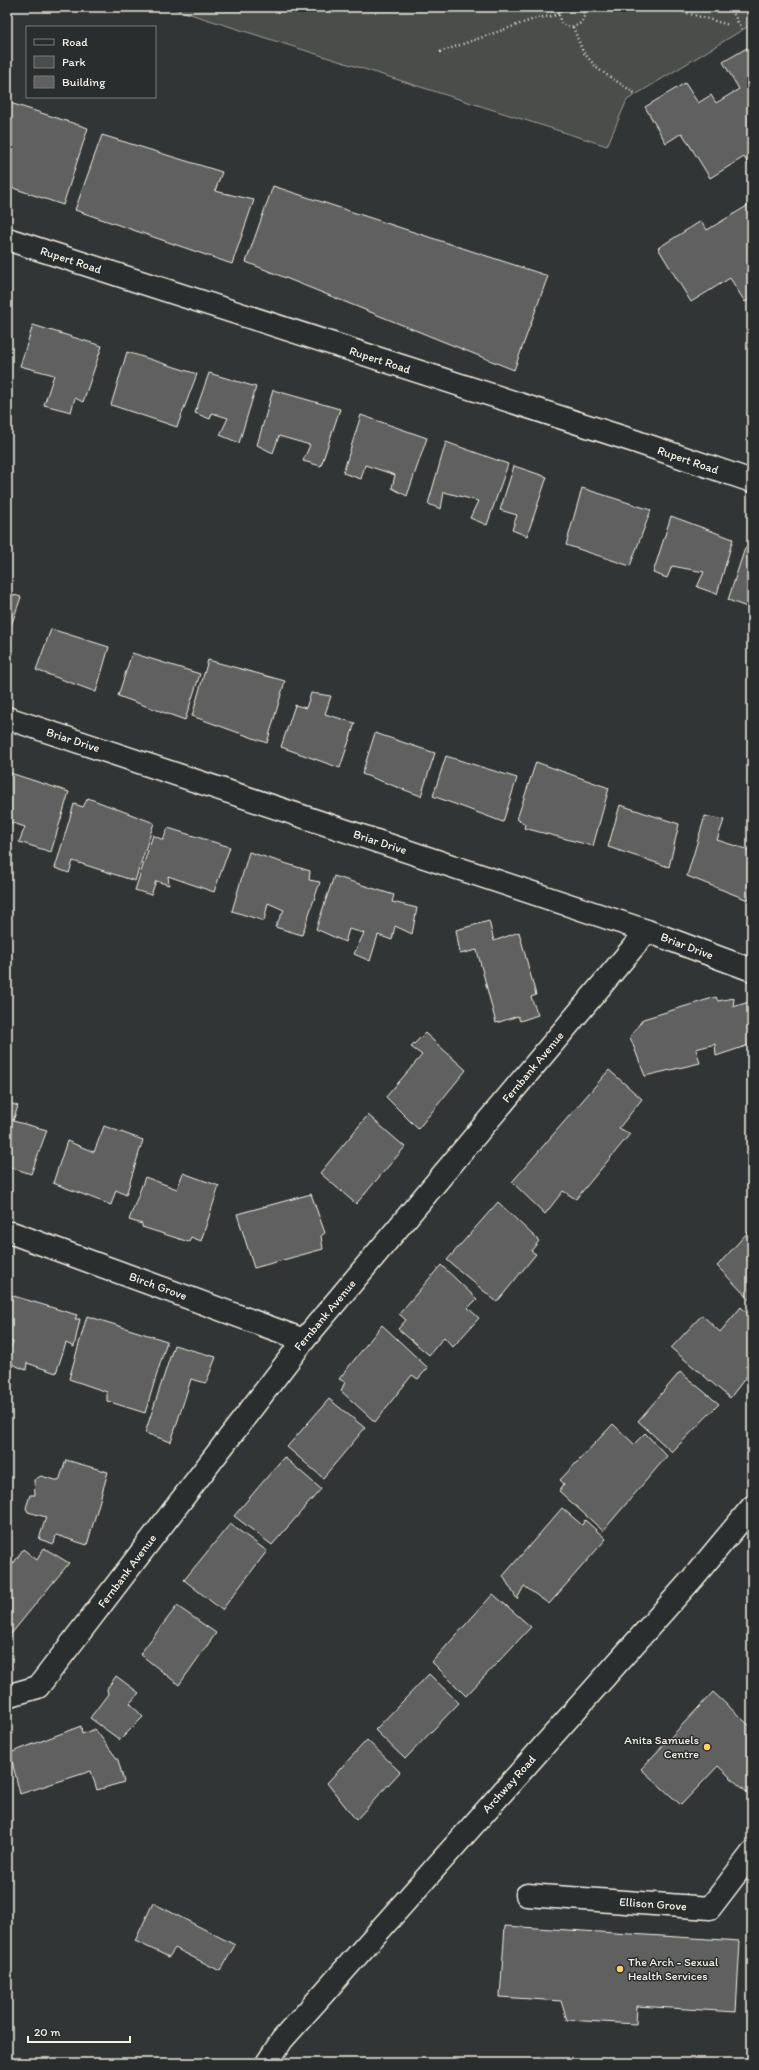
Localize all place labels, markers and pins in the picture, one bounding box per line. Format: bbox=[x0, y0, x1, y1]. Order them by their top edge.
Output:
place label: Anita Samuels Centre bbox=[624, 1733, 699, 1761]
marker: Anita Samuels Centre bbox=[702, 1742, 712, 1752]
place label: The Arch - Sexual Health Services bbox=[628, 1955, 719, 1983]
marker: The Arch - Sexual Health Services bbox=[615, 1964, 625, 1974]

